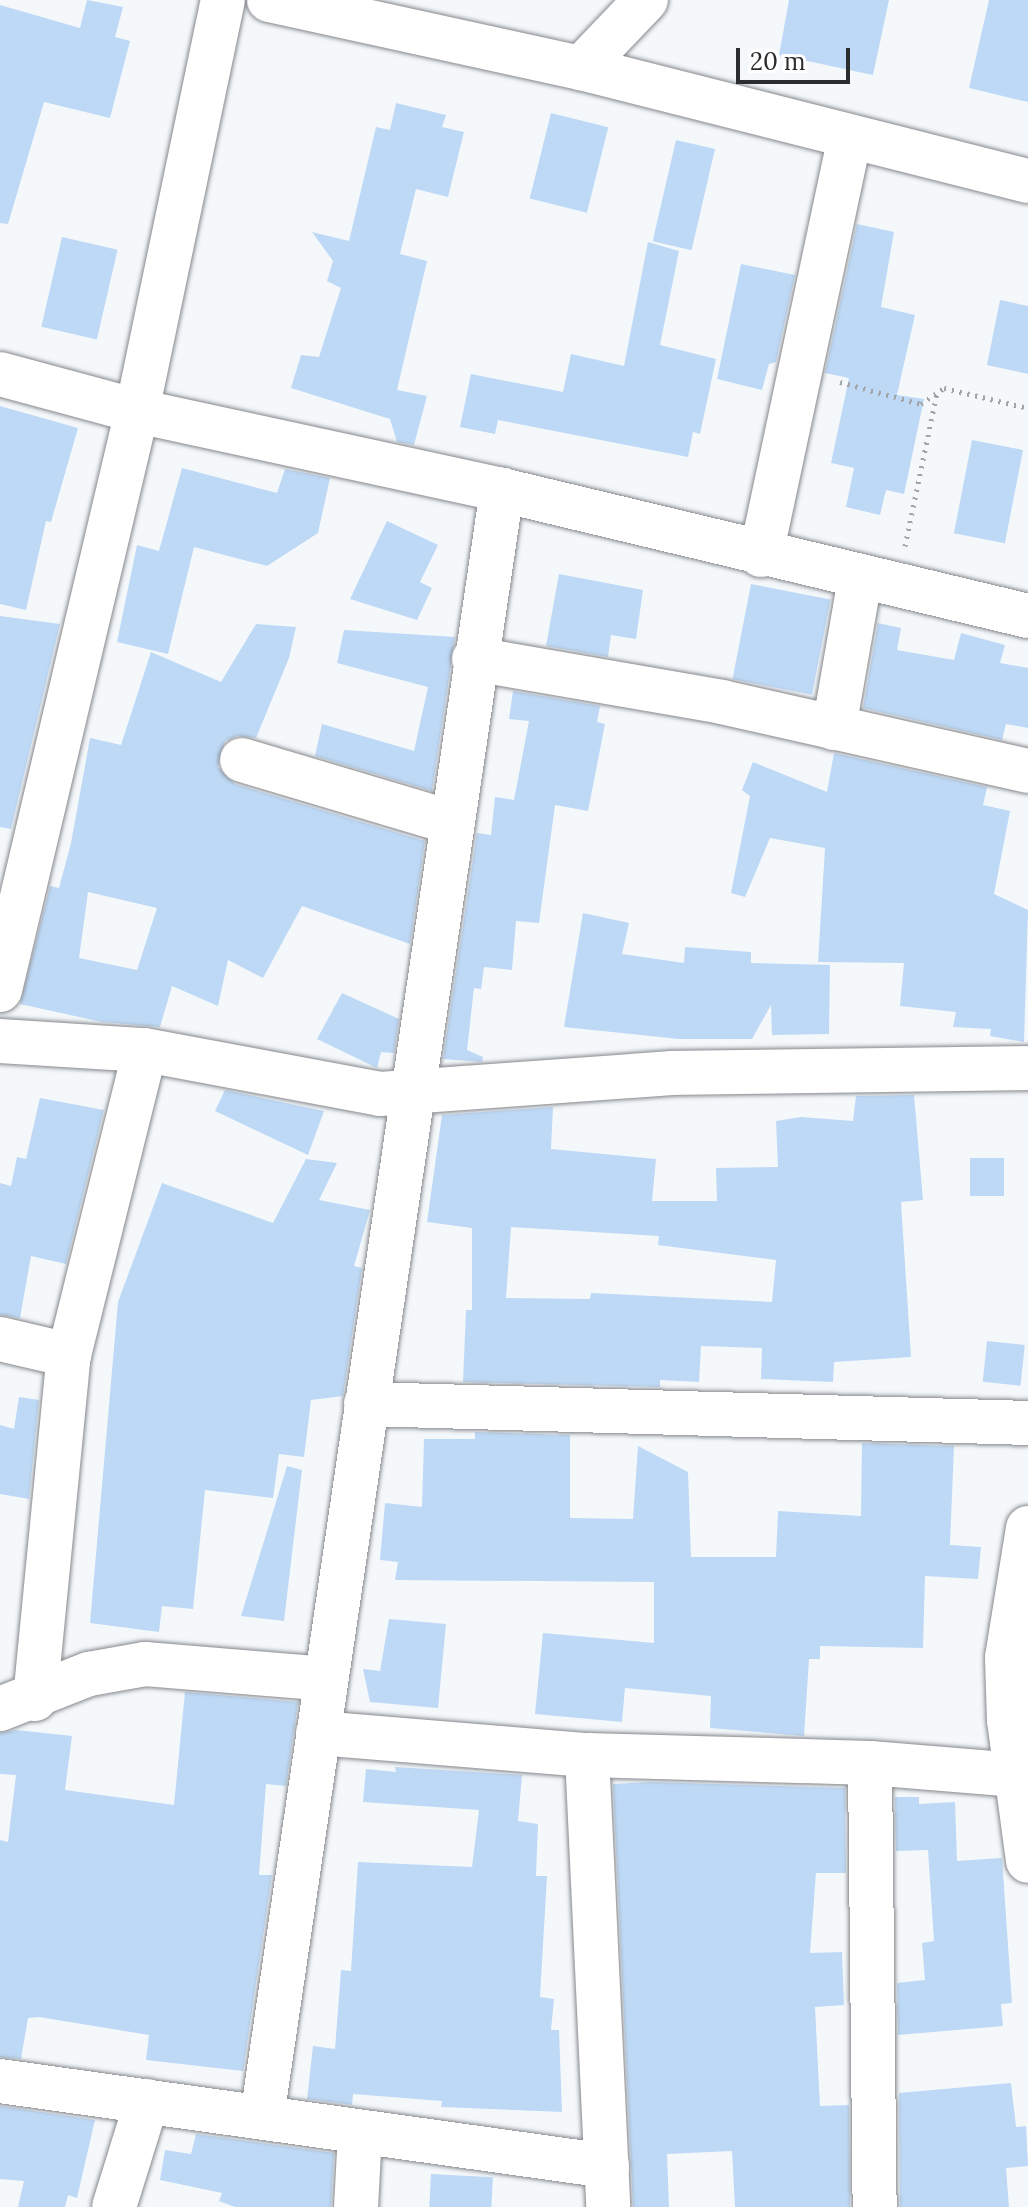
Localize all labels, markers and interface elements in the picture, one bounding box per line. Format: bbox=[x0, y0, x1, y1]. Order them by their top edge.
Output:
scale bar bbox=[740, 32, 854, 82]
text: 20 m bbox=[750, 46, 806, 77]

